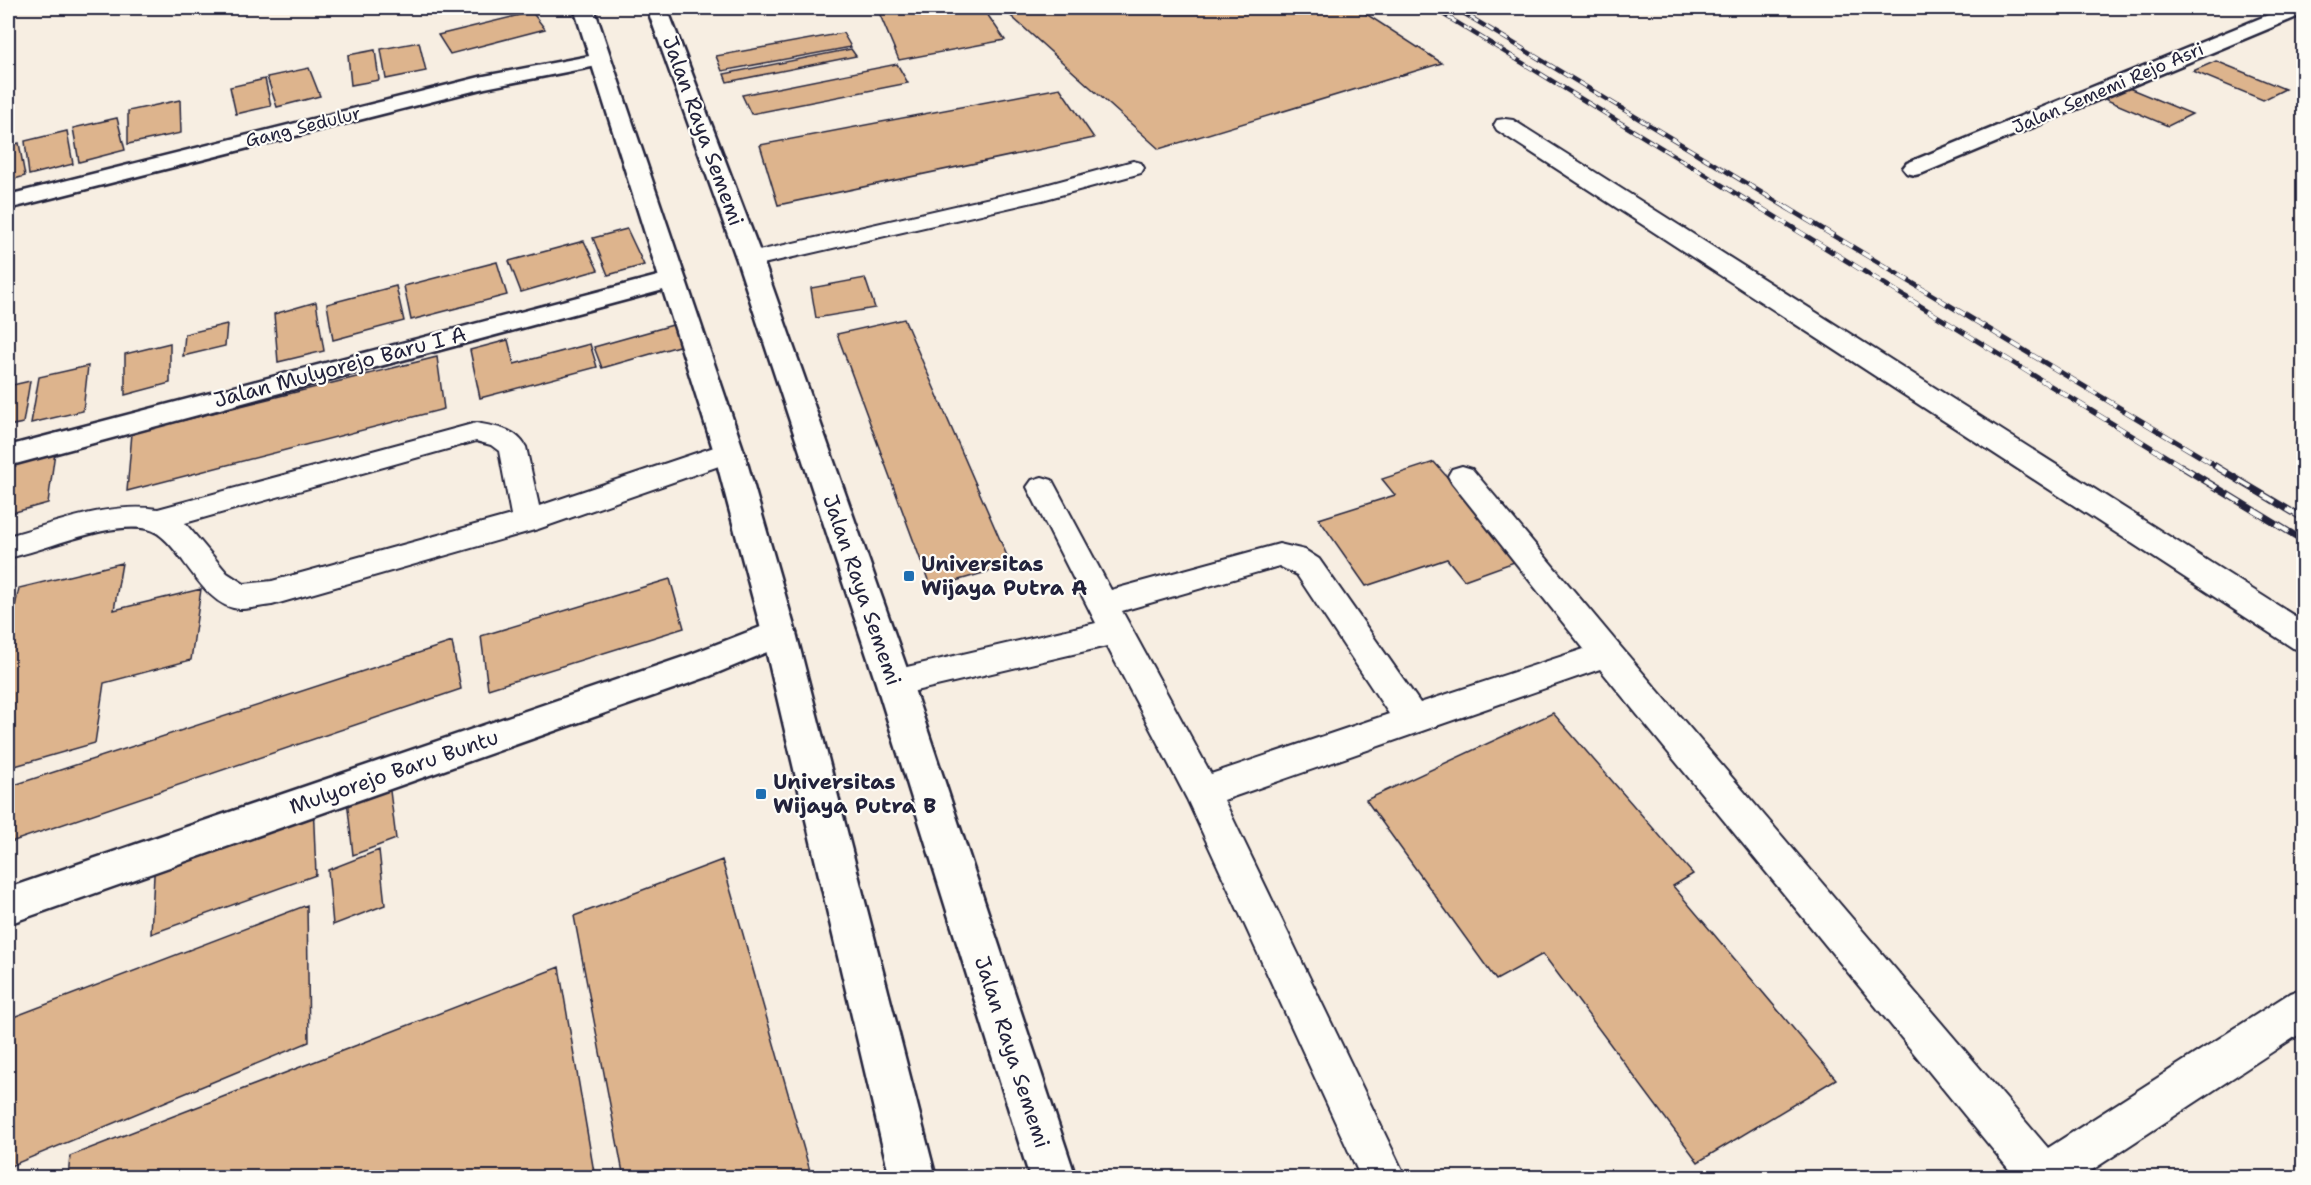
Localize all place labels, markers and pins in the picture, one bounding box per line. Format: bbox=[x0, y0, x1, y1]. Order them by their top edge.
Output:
place label: Universitas Wijaya Putra A bbox=[921, 550, 1087, 602]
marker: Universitas Wijaya Putra A bbox=[902, 569, 916, 583]
place label: Universitas Wijaya Putra B bbox=[773, 768, 936, 820]
marker: Universitas Wijaya Putra B bbox=[754, 787, 768, 801]

